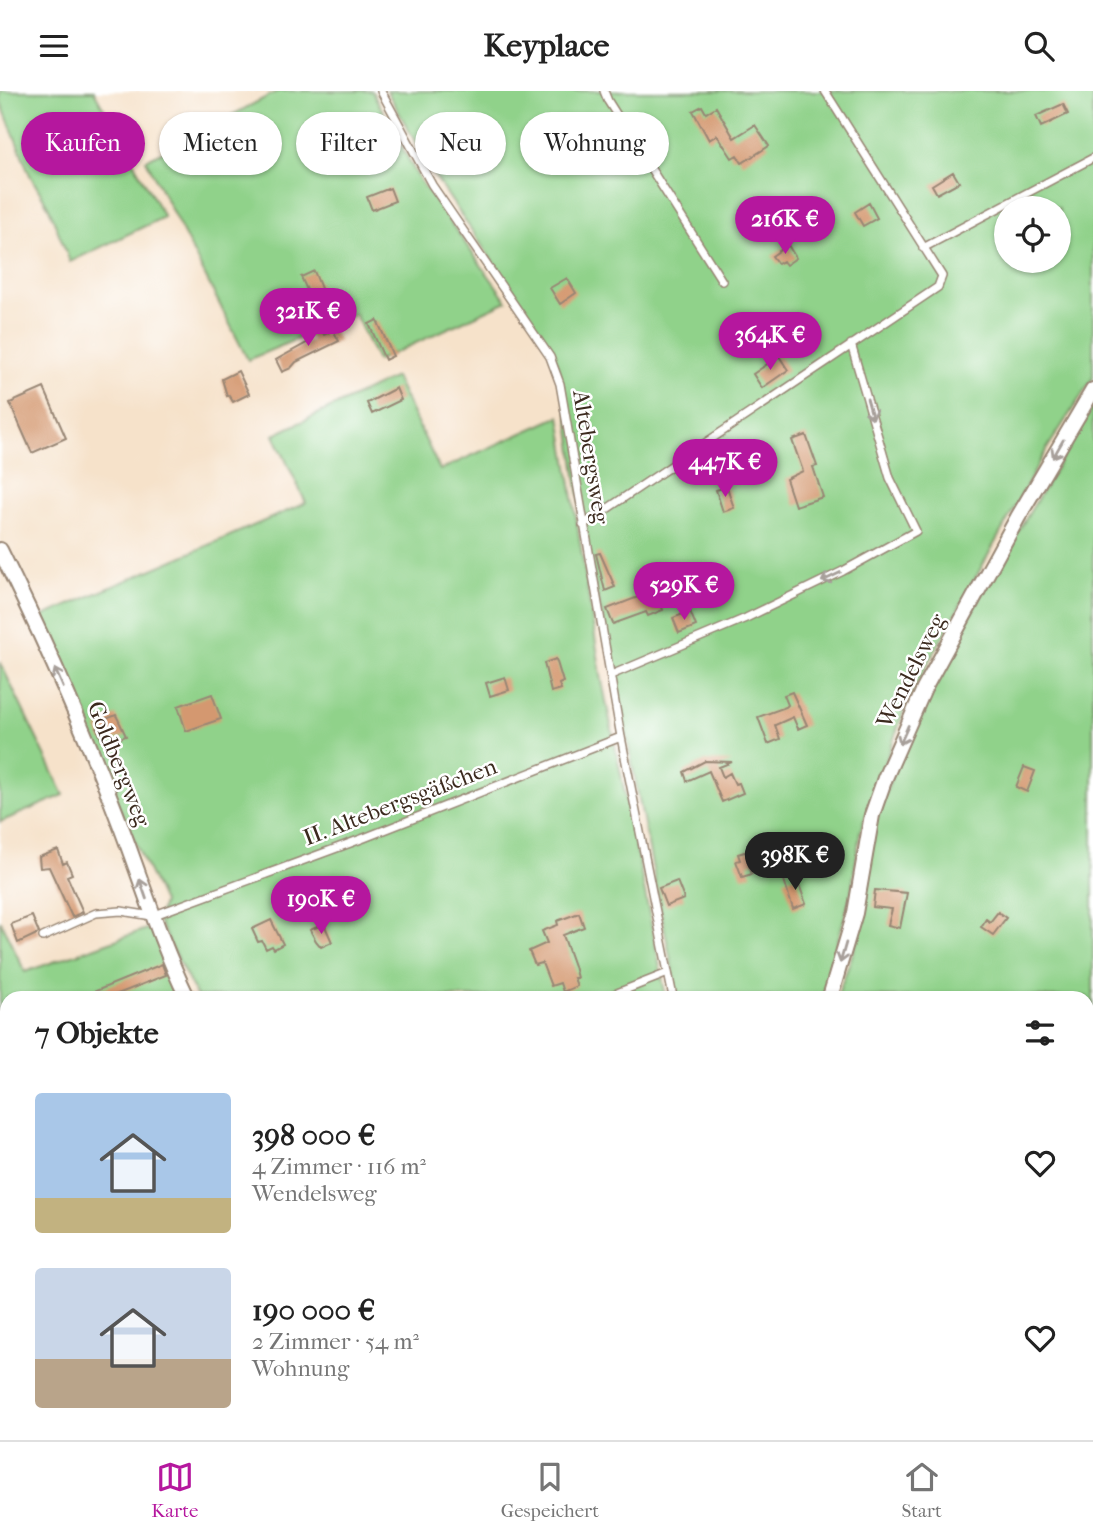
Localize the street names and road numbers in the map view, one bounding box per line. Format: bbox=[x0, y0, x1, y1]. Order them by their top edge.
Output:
street label: Altebergsweg bbox=[567, 387, 615, 526]
street label: Wendelsweg bbox=[870, 609, 952, 734]
street label: Goldbergweg bbox=[82, 697, 157, 831]
street label: II. Altebergsgäßchen bbox=[299, 752, 501, 851]

